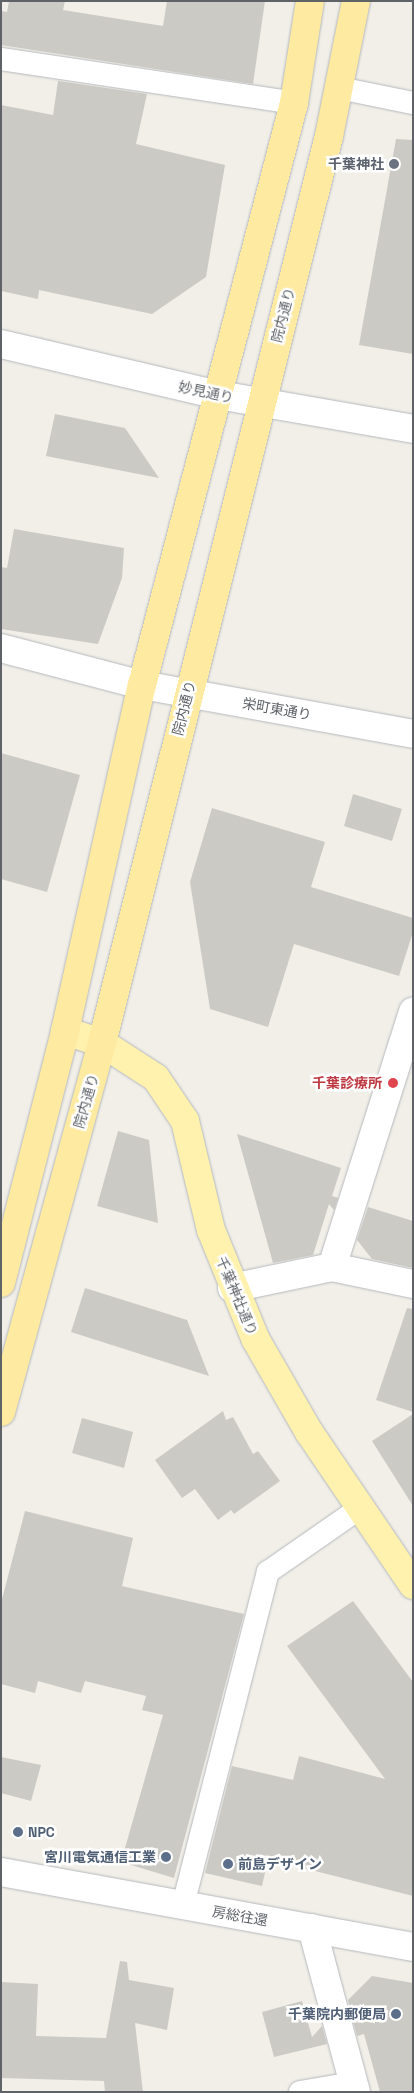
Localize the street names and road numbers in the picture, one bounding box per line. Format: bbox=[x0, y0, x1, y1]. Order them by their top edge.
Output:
street label: 院内通り bbox=[268, 286, 298, 344]
street label: 妙見通り bbox=[177, 378, 235, 406]
street label: 院内通り bbox=[169, 679, 199, 737]
street label: 栄町東通り bbox=[241, 695, 313, 723]
street label: 院内通り bbox=[70, 1072, 102, 1130]
street label: 千葉神社通り bbox=[213, 1254, 261, 1338]
street label: 房総往還 bbox=[211, 1903, 269, 1929]

